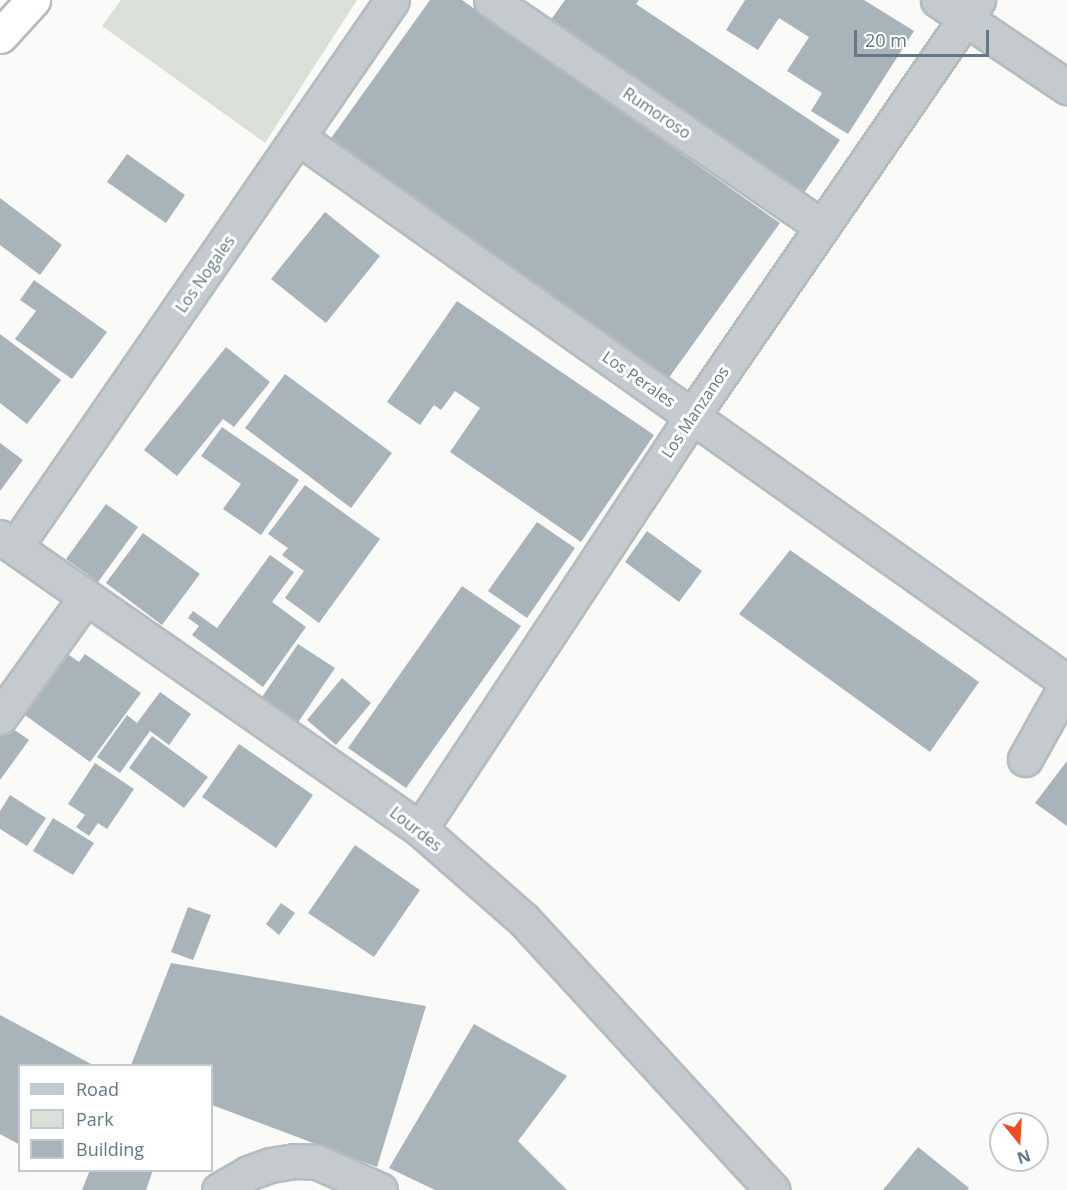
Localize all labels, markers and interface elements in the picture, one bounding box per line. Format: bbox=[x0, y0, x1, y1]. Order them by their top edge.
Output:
scale bar bbox=[857, 18, 992, 56]
text: 20 m bbox=[865, 28, 907, 52]
street label: Rumoroso bbox=[619, 83, 695, 143]
street label: Los Nogales bbox=[171, 232, 239, 316]
street label: Los Perales bbox=[599, 347, 679, 411]
street label: Los Manzanos bbox=[657, 363, 733, 461]
street label: Lourdes bbox=[386, 803, 446, 855]
legend bbox=[18, 1064, 213, 1172]
text: Road bbox=[76, 1077, 119, 1101]
text: Park bbox=[76, 1107, 114, 1131]
north arrow bbox=[989, 1112, 1049, 1172]
text: Building bbox=[76, 1137, 144, 1161]
text: N bbox=[1014, 1145, 1034, 1170]

